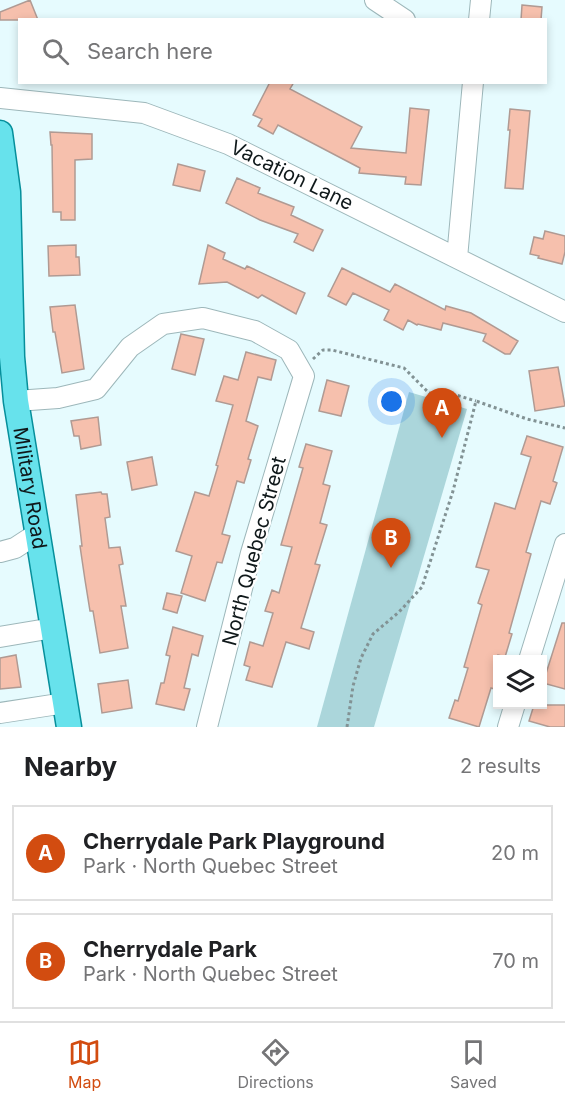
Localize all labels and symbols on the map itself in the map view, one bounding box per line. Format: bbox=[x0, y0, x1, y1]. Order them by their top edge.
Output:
street label: Vacation Lane bbox=[227, 135, 357, 215]
your location bbox=[377, 387, 406, 416]
pin: A bbox=[422, 388, 462, 438]
street label: Military Road bbox=[8, 425, 52, 551]
street label: North Quebec Street bbox=[217, 453, 291, 648]
pin: B bbox=[372, 518, 410, 568]

